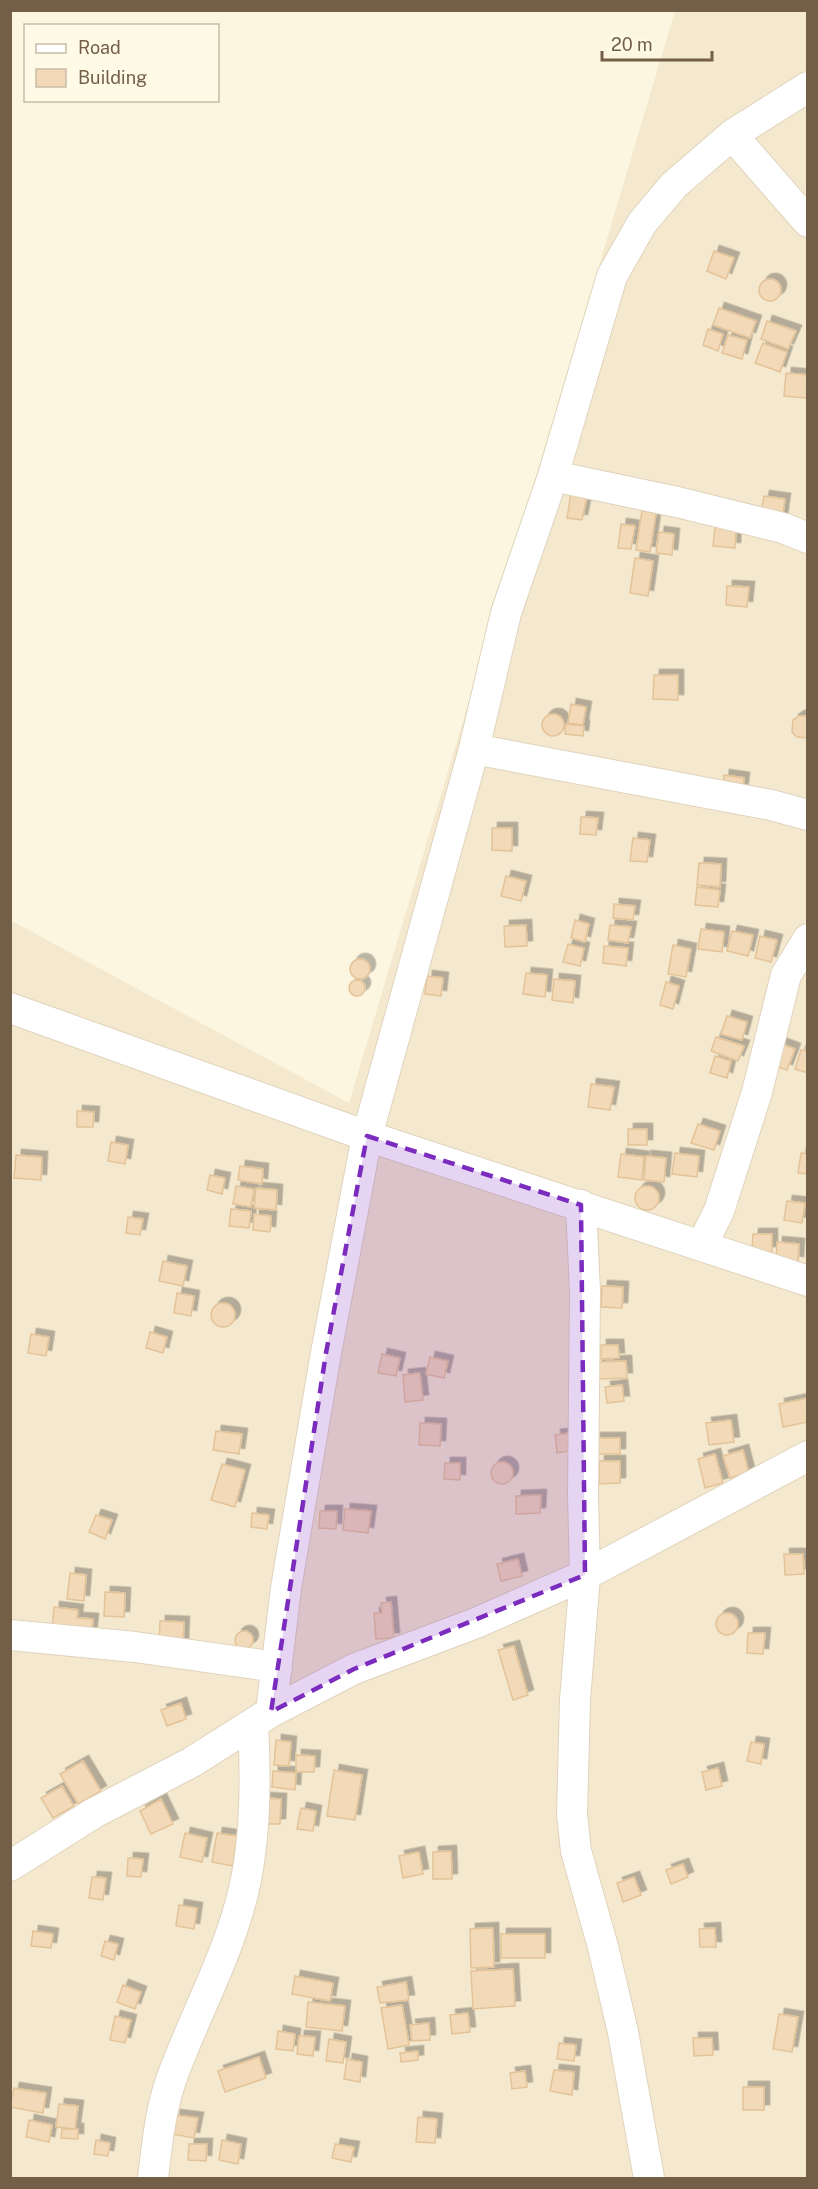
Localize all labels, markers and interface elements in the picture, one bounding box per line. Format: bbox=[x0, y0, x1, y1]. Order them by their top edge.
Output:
legend bbox=[24, 24, 219, 102]
scale bar bbox=[602, 24, 712, 62]
text: 20 m bbox=[611, 34, 653, 55]
text: Road bbox=[78, 37, 121, 58]
text: Building bbox=[78, 67, 147, 88]

